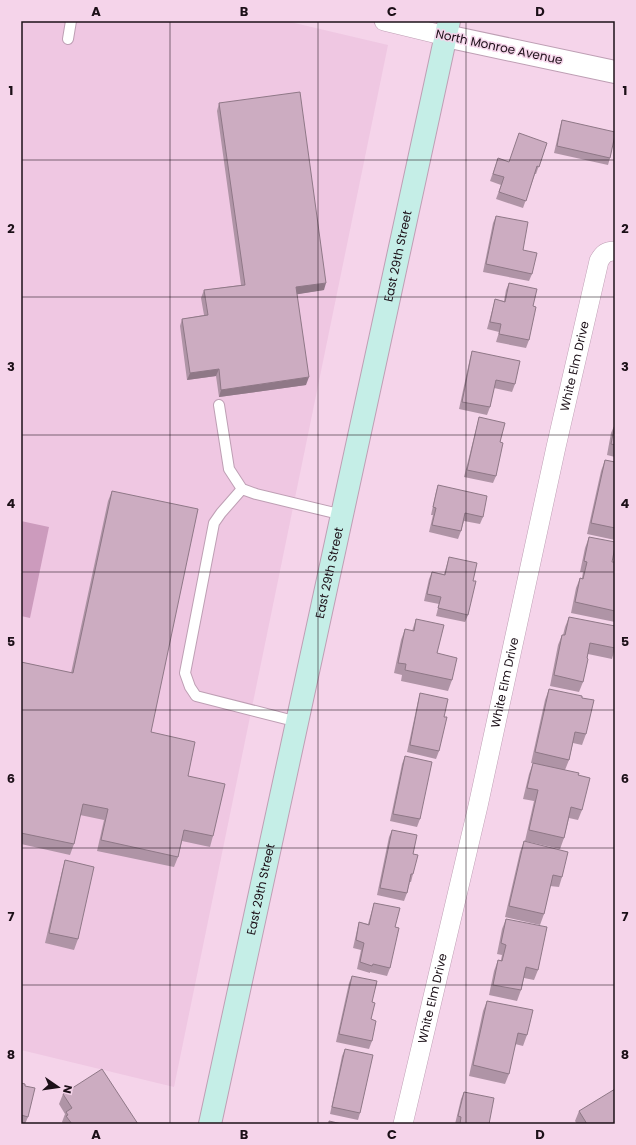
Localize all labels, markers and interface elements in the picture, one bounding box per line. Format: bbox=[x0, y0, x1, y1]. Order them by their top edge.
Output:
text: A bbox=[91, 2, 101, 21]
text: B bbox=[240, 2, 249, 21]
text: C bbox=[387, 2, 397, 21]
text: D bbox=[535, 2, 545, 21]
street label: North Monroe Avenue bbox=[434, 25, 564, 68]
text: 1 bbox=[9, 81, 13, 100]
text: 1 bbox=[623, 81, 627, 100]
street label: East 29th Street bbox=[379, 209, 416, 303]
text: 2 bbox=[7, 219, 15, 238]
text: 2 bbox=[621, 219, 629, 238]
street label: White Elm Drive bbox=[556, 319, 593, 413]
text: 3 bbox=[7, 357, 15, 376]
text: 3 bbox=[621, 357, 629, 376]
text: 4 bbox=[7, 494, 16, 513]
text: 4 bbox=[621, 494, 630, 513]
street label: East 29th Street bbox=[311, 525, 347, 620]
text: 5 bbox=[7, 632, 15, 651]
text: 5 bbox=[621, 632, 629, 651]
street label: White Elm Drive bbox=[486, 636, 522, 729]
text: 6 bbox=[7, 769, 15, 788]
text: 6 bbox=[621, 769, 629, 788]
street label: East 29th Street bbox=[242, 842, 278, 937]
text: 7 bbox=[8, 907, 15, 926]
text: 7 bbox=[622, 907, 629, 926]
street label: White Elm Drive bbox=[413, 952, 451, 1045]
text: 8 bbox=[7, 1045, 15, 1064]
text: 8 bbox=[621, 1045, 629, 1064]
north arrow bbox=[38, 1067, 78, 1107]
text: N bbox=[59, 1083, 76, 1095]
text: A bbox=[91, 1125, 101, 1144]
text: B bbox=[240, 1125, 249, 1144]
text: C bbox=[387, 1125, 397, 1144]
text: D bbox=[535, 1125, 545, 1144]

